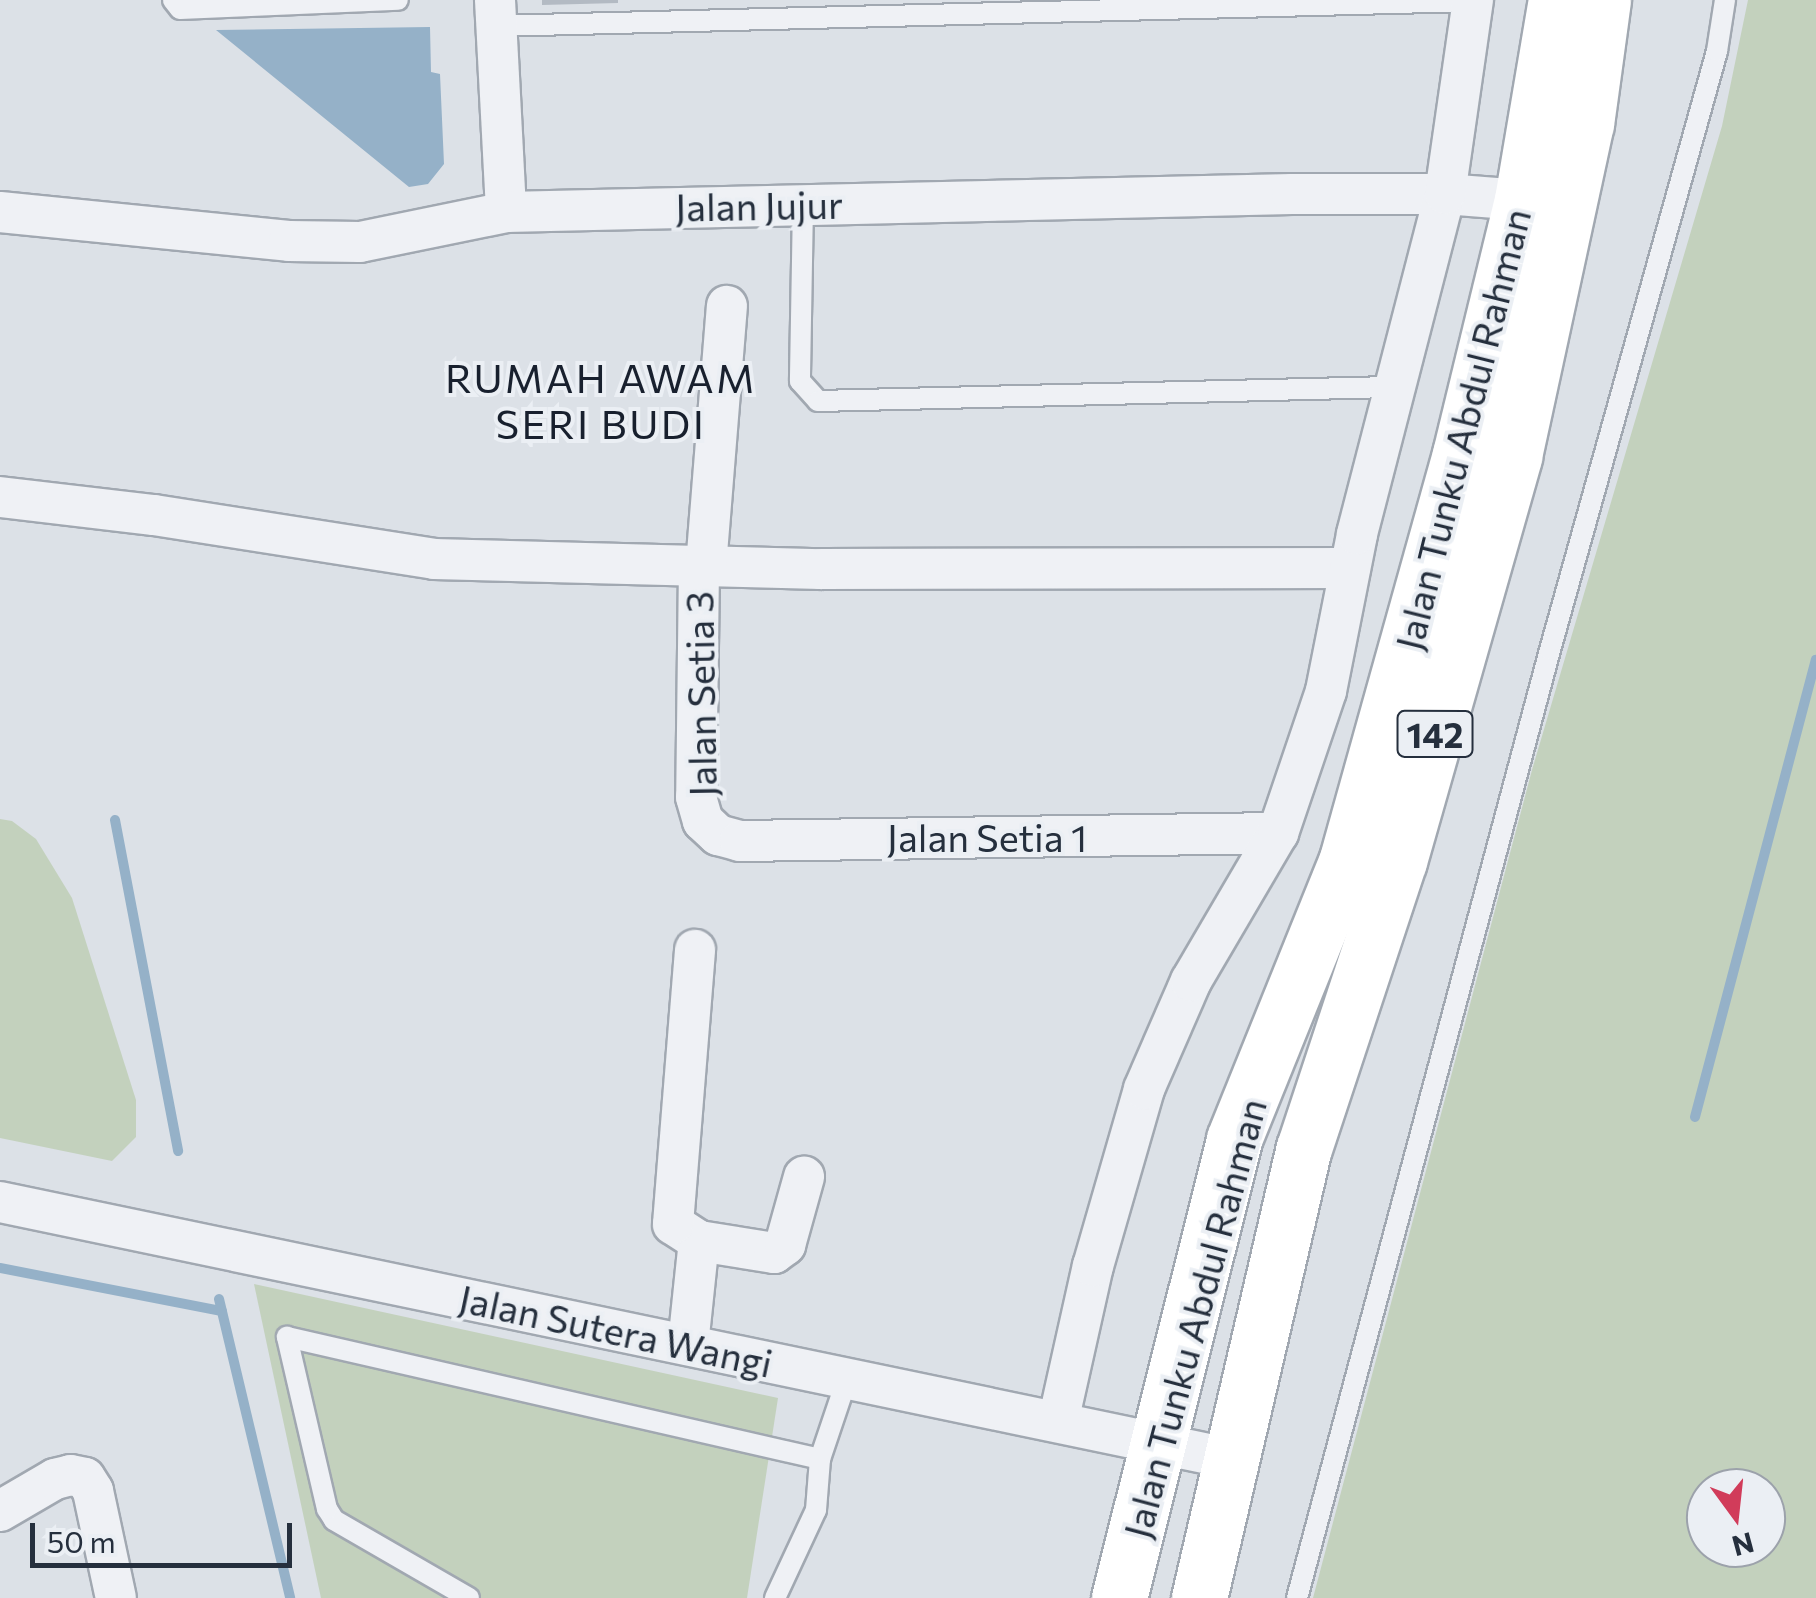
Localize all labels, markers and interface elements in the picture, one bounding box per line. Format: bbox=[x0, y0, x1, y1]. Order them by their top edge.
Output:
street label: Jalan Jujur bbox=[675, 181, 843, 229]
street label: Jalan Tunku Abdul Rahman bbox=[1385, 204, 1539, 654]
district label: RUMAH AWAM SERI BUDI bbox=[445, 353, 757, 447]
street label: Jalan Setia 3 bbox=[675, 591, 725, 797]
road number: 142 bbox=[1395, 704, 1475, 764]
street label: Jalan Setia 1 bbox=[887, 814, 1087, 860]
street label: Jalan Tunku Abdul Rahman bbox=[1113, 1093, 1275, 1543]
street label: Jalan Sutera Wangi bbox=[455, 1275, 777, 1385]
north arrow bbox=[1686, 1468, 1786, 1568]
scale bar bbox=[35, 1503, 298, 1565]
text: 50 m bbox=[47, 1522, 116, 1559]
text: N bbox=[1729, 1526, 1758, 1564]

